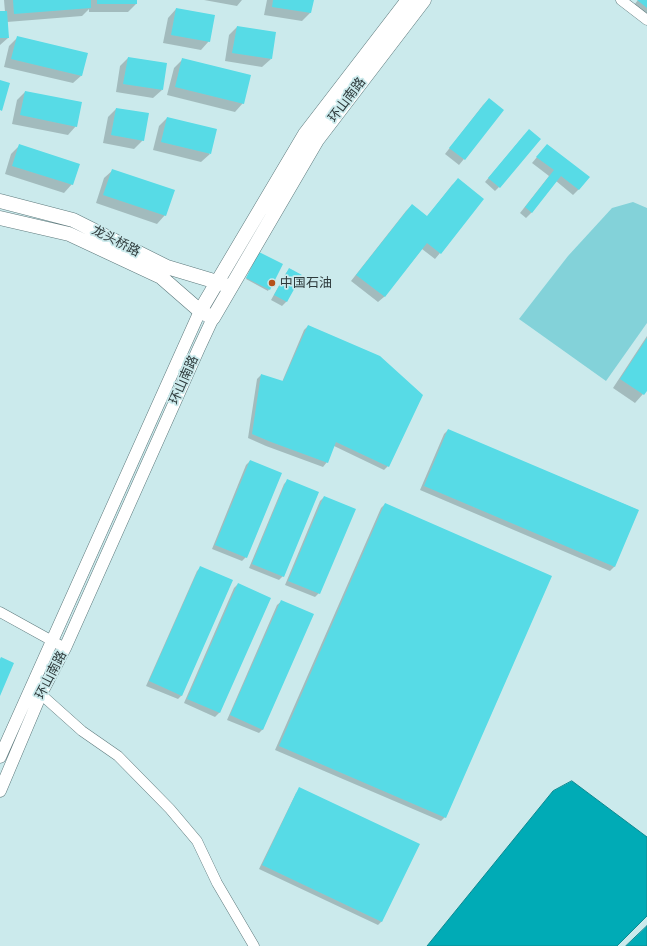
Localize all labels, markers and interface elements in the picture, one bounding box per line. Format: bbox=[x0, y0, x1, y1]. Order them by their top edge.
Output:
street label: 环山南路 bbox=[325, 75, 369, 125]
street label: 龙头桥路 bbox=[89, 222, 143, 260]
place label: 中国石油 bbox=[280, 275, 332, 291]
marker: 中国石油 bbox=[267, 278, 277, 288]
street label: 环山南路 bbox=[166, 353, 202, 407]
street label: 环山南路 bbox=[32, 648, 70, 702]

